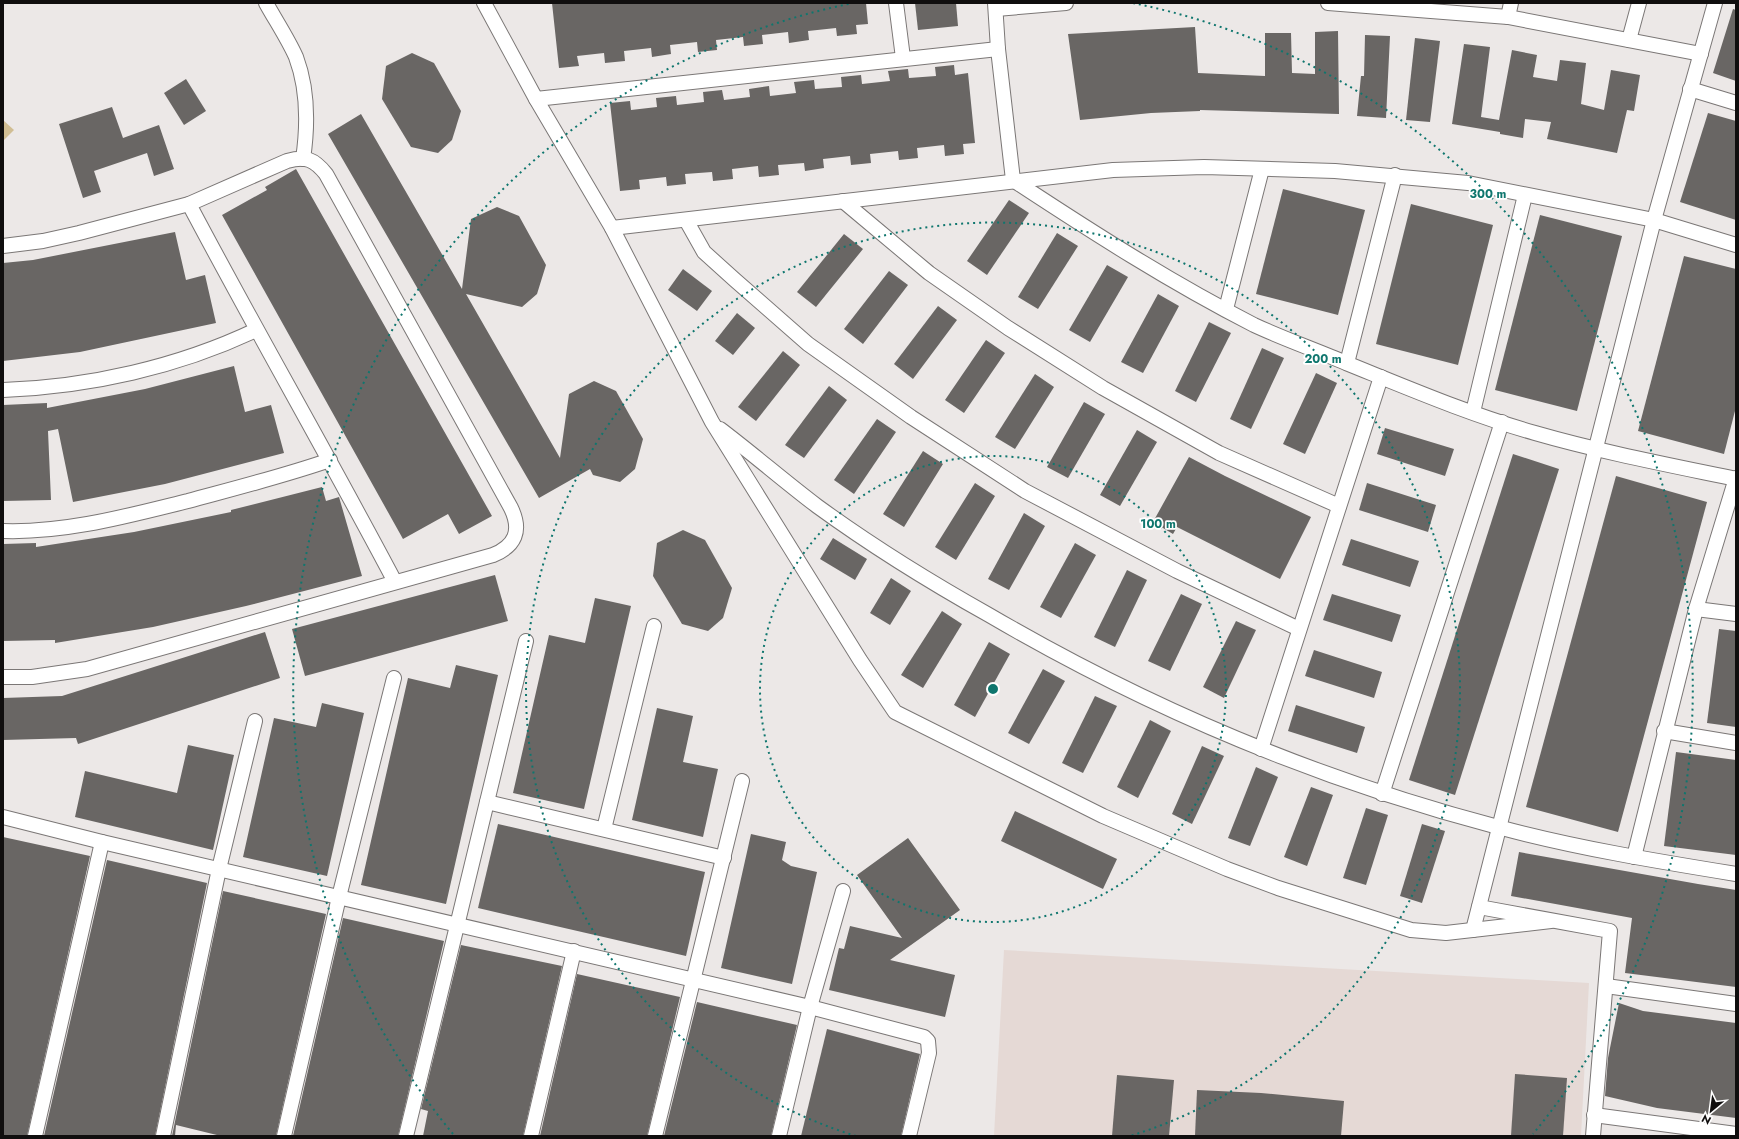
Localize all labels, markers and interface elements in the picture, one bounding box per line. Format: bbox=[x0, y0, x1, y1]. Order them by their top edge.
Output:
text: 300 m bbox=[1470, 185, 1507, 203]
text: 200 m bbox=[1304, 350, 1342, 368]
text: 100 m bbox=[1140, 515, 1176, 533]
centre of rings bbox=[986, 682, 1000, 696]
north arrow bbox=[1691, 1091, 1731, 1131]
text: N bbox=[1698, 1111, 1714, 1129]

